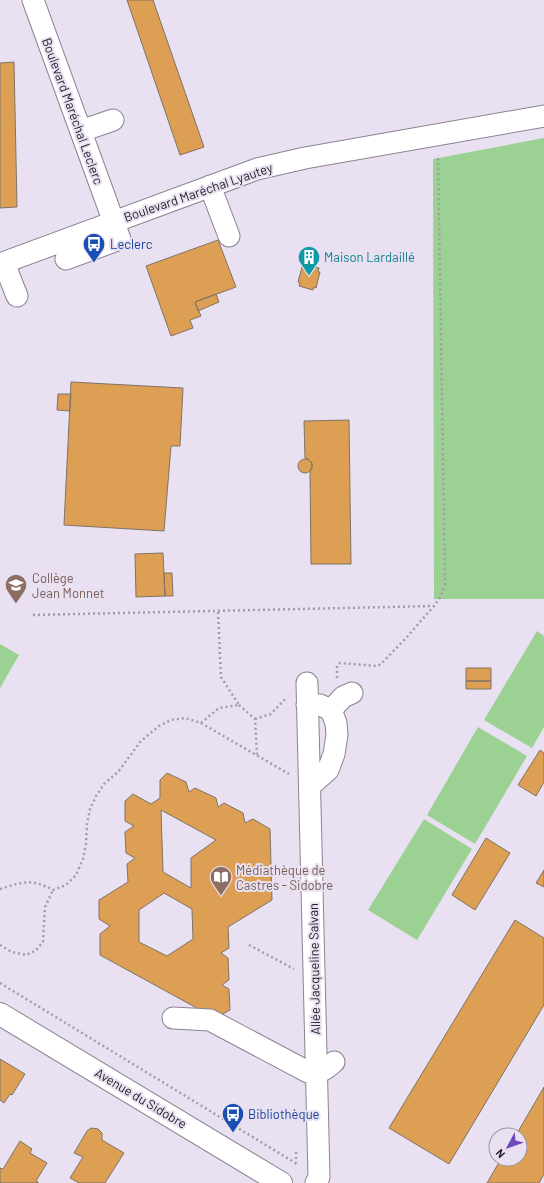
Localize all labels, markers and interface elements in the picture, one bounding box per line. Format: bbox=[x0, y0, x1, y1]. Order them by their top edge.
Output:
street label: Boulevard Maréchal Leclerc bbox=[39, 35, 107, 187]
street label: Boulevard Maréchal Lyautey bbox=[121, 159, 275, 225]
bus stop icon: Leclerc bbox=[81, 231, 107, 264]
place label: Leclerc bbox=[110, 236, 153, 252]
building icon: Maison Lardaillé bbox=[296, 244, 322, 277]
place label: Maison Lardaillé bbox=[324, 249, 415, 265]
place label: Collège Jean Monnet bbox=[32, 570, 105, 601]
school or university icon: Collège Jean Monnet bbox=[3, 572, 29, 605]
place label: Médiathèque de Castres - Sidobre bbox=[236, 862, 333, 893]
library icon: Médiathèque de Castres - Sidobre bbox=[208, 864, 234, 897]
street label: Allée Jacqueline Salvan bbox=[305, 903, 323, 1035]
street label: Avenue du Sidobre bbox=[92, 1064, 190, 1132]
bus stop icon: Bibliothèque bbox=[220, 1101, 246, 1134]
place label: Bibliothèque bbox=[248, 1106, 320, 1122]
north arrow bbox=[488, 1127, 528, 1167]
text: N bbox=[493, 1147, 507, 1161]

